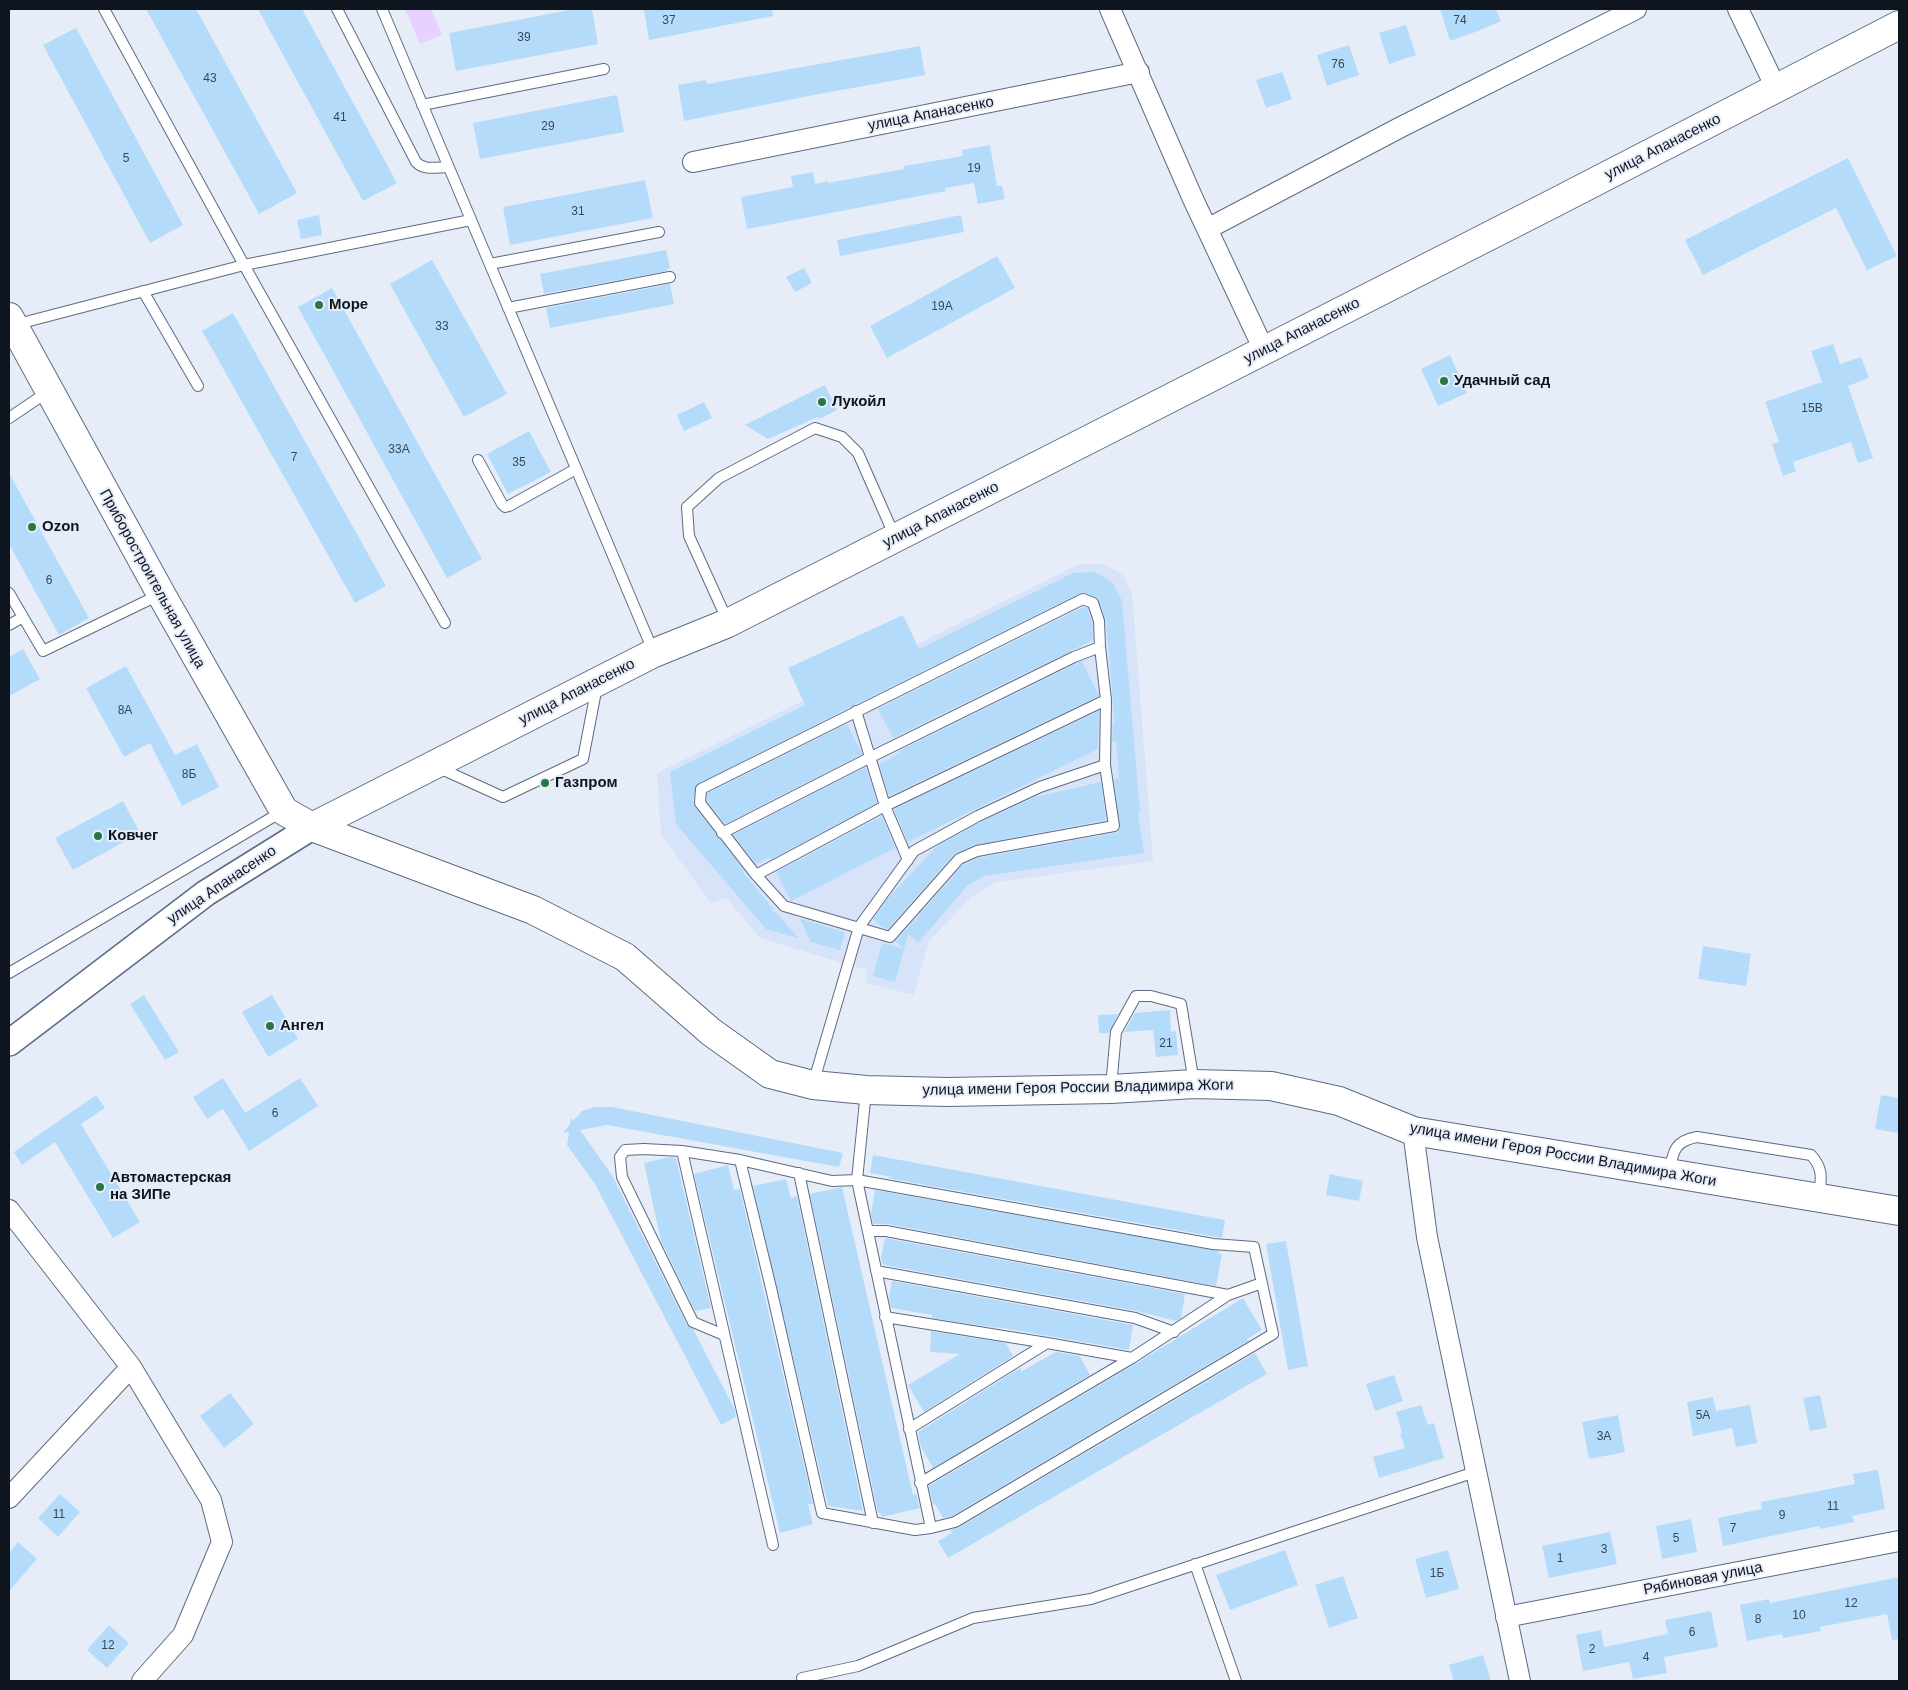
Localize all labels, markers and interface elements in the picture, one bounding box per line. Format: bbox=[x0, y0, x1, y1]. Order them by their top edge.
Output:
house number: 37 bbox=[662, 14, 676, 28]
house number: 74 bbox=[1453, 14, 1467, 28]
house number: 39 bbox=[517, 31, 531, 45]
house number: 76 bbox=[1331, 58, 1345, 72]
house number: 43 bbox=[203, 72, 217, 86]
street label: улица Апанасенко bbox=[867, 93, 995, 135]
street label: улица Апанасенко bbox=[1602, 110, 1724, 184]
house number: 41 bbox=[333, 111, 347, 125]
house number: 29 bbox=[541, 120, 555, 134]
house number: 5 bbox=[123, 152, 129, 166]
house number: 19 bbox=[967, 162, 981, 176]
house number: 31 bbox=[571, 205, 585, 219]
street label: улица Апанасенко bbox=[1241, 294, 1363, 368]
place label: Море bbox=[329, 296, 368, 314]
marker: Море bbox=[313, 299, 325, 311]
house number: 19А bbox=[931, 300, 953, 314]
house number: 33 bbox=[435, 320, 449, 334]
place label: Удачный сад bbox=[1454, 372, 1550, 390]
marker: Удачный сад bbox=[1438, 375, 1450, 387]
place label: Лукойл bbox=[832, 393, 886, 411]
marker: Лукойл bbox=[816, 396, 828, 408]
house number: 15В bbox=[1801, 402, 1823, 416]
house number: 33А bbox=[388, 443, 410, 457]
house number: 7 bbox=[291, 451, 297, 465]
house number: 35 bbox=[512, 456, 526, 470]
street label: улица Апанасенко bbox=[880, 478, 1002, 552]
street label: Приборостроительная улица bbox=[95, 486, 209, 672]
place label: Ozon bbox=[42, 518, 79, 536]
marker: Ozon bbox=[26, 521, 38, 533]
house number: 6 bbox=[46, 574, 52, 588]
street label: улица Апанасенко bbox=[516, 655, 638, 729]
house number: 8А bbox=[118, 704, 132, 718]
house number: 8Б bbox=[182, 768, 196, 782]
place label: Газпром bbox=[555, 774, 618, 792]
marker: Газпром bbox=[539, 777, 551, 789]
place label: Ковчег bbox=[108, 827, 158, 845]
marker: Ковчег bbox=[92, 830, 104, 842]
street label: улица Апанасенко bbox=[164, 842, 280, 928]
place label: Ангел bbox=[280, 1017, 324, 1035]
marker: Ангел bbox=[264, 1020, 276, 1032]
house number: 21 bbox=[1159, 1037, 1173, 1051]
street label: улица имени Героя России Владимира Жоги bbox=[922, 1076, 1234, 1100]
house number: 6 bbox=[272, 1107, 278, 1121]
street label: улица имени Героя России Владимира Жоги bbox=[1408, 1119, 1718, 1191]
place label: Автомастерская на ЗИПе bbox=[110, 1169, 231, 1204]
marker: Автомастерская на ЗИПе bbox=[94, 1181, 106, 1193]
house number: 5А bbox=[1696, 1409, 1710, 1423]
house number: 3А bbox=[1597, 1430, 1611, 1444]
house number: 11 bbox=[1827, 1500, 1839, 1514]
house number: 11 bbox=[53, 1508, 65, 1522]
house number: 9 bbox=[1779, 1509, 1785, 1523]
house number: 7 bbox=[1730, 1522, 1736, 1536]
house number: 5 bbox=[1673, 1532, 1679, 1546]
house number: 3 bbox=[1601, 1543, 1607, 1557]
house number: 1 bbox=[1557, 1552, 1563, 1566]
street label: Рябиновая улица bbox=[1642, 1559, 1764, 1599]
house number: 1Б bbox=[1430, 1567, 1444, 1581]
house number: 12 bbox=[1844, 1597, 1858, 1611]
house number: 10 bbox=[1792, 1609, 1806, 1623]
house number: 8 bbox=[1755, 1613, 1761, 1627]
house number: 6 bbox=[1689, 1626, 1695, 1640]
house number: 12 bbox=[101, 1639, 115, 1653]
house number: 2 bbox=[1589, 1643, 1595, 1657]
house number: 4 bbox=[1643, 1651, 1649, 1665]

